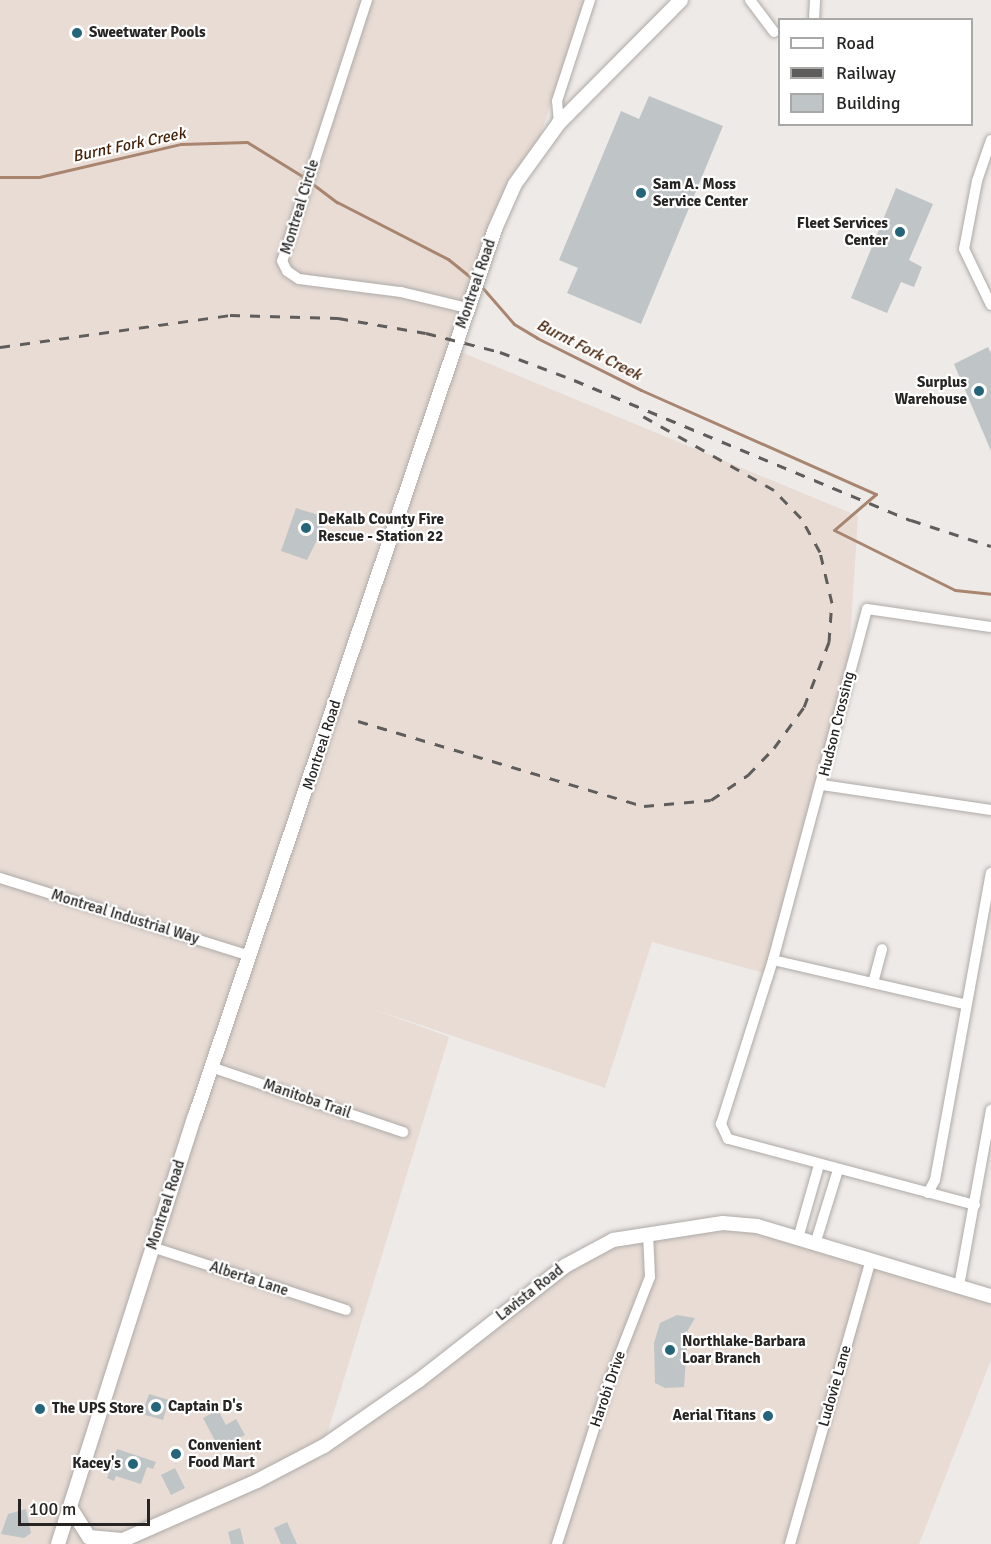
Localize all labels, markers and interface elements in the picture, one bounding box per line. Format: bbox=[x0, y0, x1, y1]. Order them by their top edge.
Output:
legend bbox=[778, 18, 973, 126]
place label: Sweetwater Pools bbox=[89, 24, 206, 42]
marker: Sweetwater Pools bbox=[70, 26, 84, 40]
text: Road bbox=[836, 32, 875, 54]
text: Railway bbox=[836, 62, 896, 84]
text: Building bbox=[836, 92, 900, 114]
water label: Burnt Fork Creek bbox=[71, 124, 187, 166]
street label: Montreal Circle bbox=[277, 157, 323, 257]
place label: Sam A. Moss Service Center bbox=[653, 175, 748, 210]
marker: Sam A. Moss Service Center bbox=[634, 186, 648, 200]
place label: Fleet Services Center bbox=[797, 214, 888, 249]
marker: Fleet Services Center bbox=[893, 225, 907, 239]
street label: Montreal Road bbox=[452, 237, 500, 331]
water label: Burnt Fork Creek bbox=[533, 315, 645, 385]
place label: Surplus Warehouse bbox=[895, 373, 967, 408]
marker: Surplus Warehouse bbox=[972, 384, 986, 398]
place label: DeKalb County Fire Rescue - Station 22 bbox=[318, 510, 444, 545]
marker: DeKalb County Fire Rescue - Station 22 bbox=[299, 521, 313, 535]
street label: Hudson Crossing bbox=[815, 670, 859, 778]
street label: Montreal Road bbox=[299, 698, 345, 792]
street label: Montreal Industrial Way bbox=[49, 886, 201, 948]
street label: Manitoba Trail bbox=[261, 1076, 353, 1122]
street label: Montreal Road bbox=[143, 1158, 189, 1252]
street label: Alberta Lane bbox=[207, 1258, 291, 1300]
street label: Lavista Road bbox=[493, 1261, 567, 1325]
place label: Northlake-Barbara Loar Branch bbox=[682, 1332, 806, 1367]
marker: Northlake-Barbara Loar Branch bbox=[663, 1343, 677, 1357]
street label: Ludovie Lane bbox=[815, 1343, 855, 1429]
street label: Harobi Drive bbox=[587, 1348, 629, 1430]
place label: Captain D's bbox=[168, 1398, 242, 1416]
place label: The UPS Store bbox=[52, 1400, 144, 1418]
marker: Captain D's bbox=[149, 1400, 163, 1414]
marker: The UPS Store bbox=[33, 1402, 47, 1416]
place label: Aerial Titans bbox=[673, 1407, 756, 1425]
marker: Aerial Titans bbox=[761, 1409, 775, 1423]
place label: Convenient Food Mart bbox=[188, 1436, 261, 1471]
marker: Convenient Food Mart bbox=[169, 1447, 183, 1461]
place label: Kacey's bbox=[72, 1455, 121, 1473]
marker: Kacey's bbox=[126, 1457, 140, 1471]
scale bar bbox=[21, 1487, 153, 1525]
text: 100 m bbox=[29, 1498, 76, 1520]

